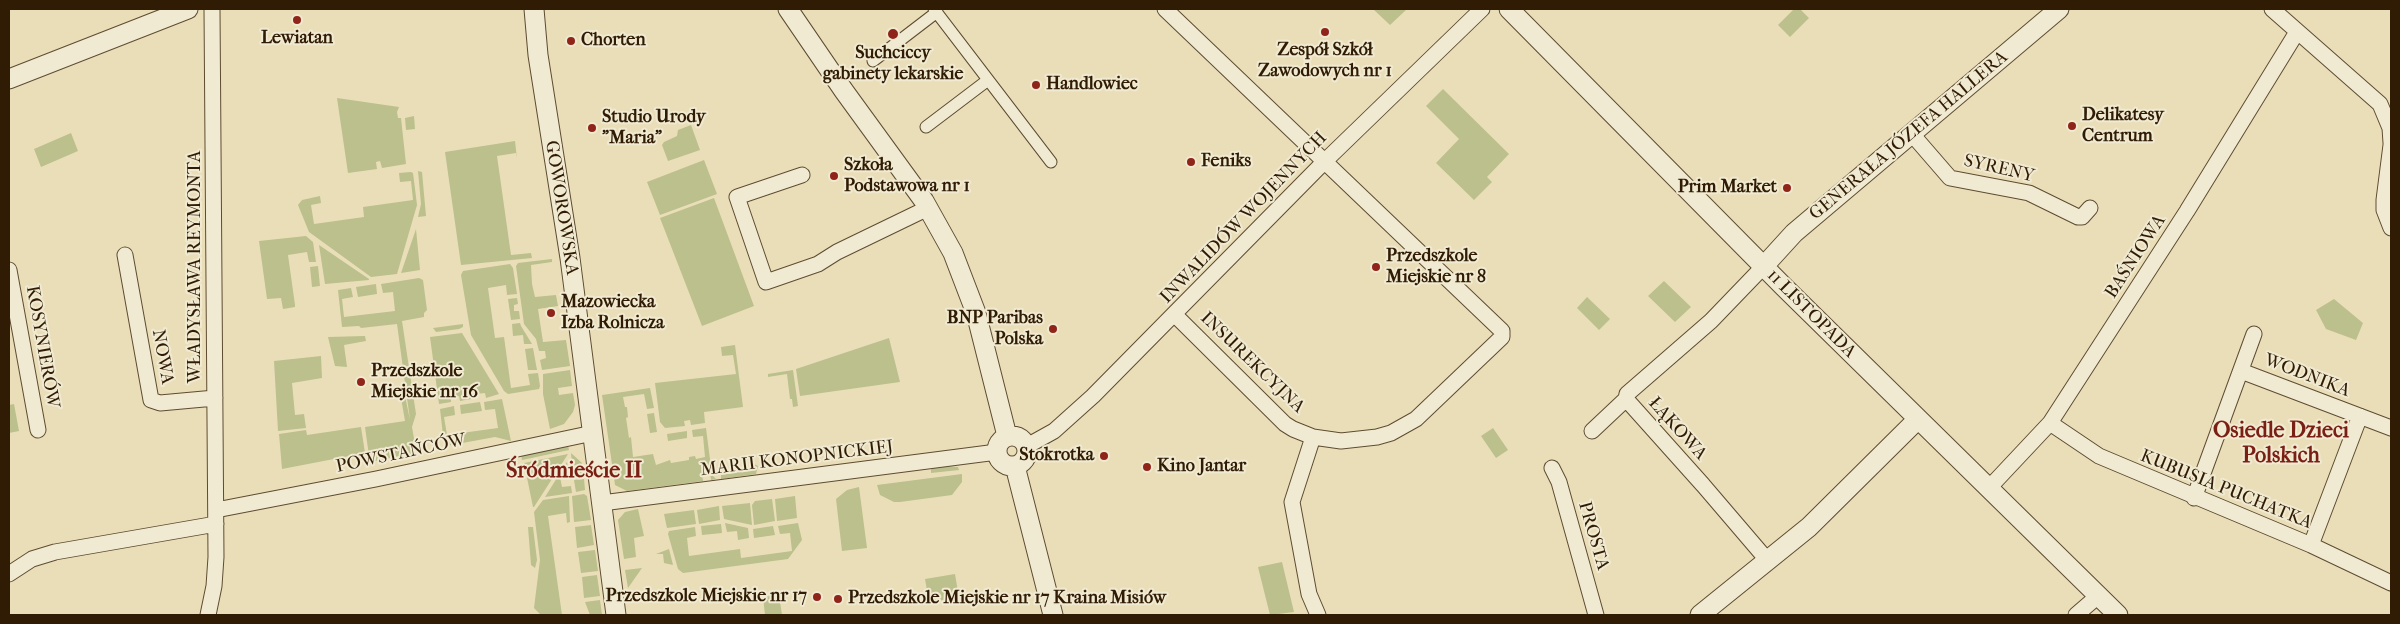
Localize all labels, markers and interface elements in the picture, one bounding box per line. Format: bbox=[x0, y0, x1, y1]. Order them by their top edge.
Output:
marker: Lewiatan bbox=[291, 14, 303, 26]
marker: Zespół Szkół Zawodowych nr 1 bbox=[1319, 26, 1331, 38]
marker: Suchciccy gabinety lekarskie bbox=[886, 27, 900, 41]
place label: Lewiatan bbox=[261, 28, 333, 50]
place label: Chorten bbox=[581, 30, 646, 52]
marker: Chorten bbox=[565, 35, 577, 47]
place label: Zespół Szkół Zawodowych nr 1 bbox=[1258, 40, 1392, 82]
place label: Suchciccy gabinety lekarskie bbox=[823, 43, 963, 86]
street label: GENERAŁA JÓZEFA HALLERA bbox=[1806, 47, 2012, 225]
place label: Handlowiec bbox=[1046, 74, 1138, 96]
marker: Handlowiec bbox=[1030, 79, 1042, 91]
place label: Delikatesy Centrum bbox=[2082, 105, 2164, 148]
place label: Studio Urody "Maria" bbox=[602, 107, 706, 150]
marker: Delikatesy Centrum bbox=[2066, 120, 2078, 132]
marker: Studio Urody "Maria" bbox=[586, 122, 598, 134]
street label: INWALIDÓW WOJENNYCH bbox=[1156, 128, 1332, 308]
street label: GOWOROWSKA bbox=[540, 139, 582, 277]
street label: SYRENY bbox=[1962, 150, 2036, 188]
street label: WŁADYSŁAWA REYMONTA bbox=[185, 151, 207, 383]
place label: Feniks bbox=[1201, 151, 1251, 173]
place label: Szkoła Podstawowa nr 1 bbox=[844, 155, 970, 198]
marker: Feniks bbox=[1185, 156, 1197, 168]
marker: Szkoła Podstawowa nr 1 bbox=[828, 170, 840, 182]
place label: Prim Market bbox=[1678, 177, 1777, 199]
marker: Prim Market bbox=[1781, 182, 1793, 194]
street label: BAŚNIOWA bbox=[2101, 211, 2171, 303]
place label: Przedszkole Miejskie nr 8 bbox=[1386, 246, 1486, 288]
marker: Przedszkole Miejskie nr 8 bbox=[1370, 261, 1382, 273]
street label: 11 LISTOPADA bbox=[1762, 265, 1860, 363]
street label: KOSYNIERÓW bbox=[21, 284, 63, 410]
place label: Mazowiecka Izba Rolnicza bbox=[561, 292, 664, 334]
marker: Mazowiecka Izba Rolnicza bbox=[545, 307, 557, 319]
place label: BNP Paribas Polska bbox=[947, 308, 1043, 350]
street label: INSUREKCYJNA bbox=[1195, 308, 1309, 418]
marker: BNP Paribas Polska bbox=[1047, 323, 1059, 335]
street label: NOWA bbox=[147, 328, 177, 386]
street label: WODNIKA bbox=[2261, 350, 2353, 402]
place label: Przedszkole Miejskie nr 16 bbox=[371, 361, 478, 404]
marker: Przedszkole Miejskie nr 16 bbox=[355, 376, 367, 388]
street label: ŁĄKOWA bbox=[1643, 393, 1711, 465]
district label: Osiedle Dzieci Polskich bbox=[2213, 419, 2349, 471]
street label: POWSTAŃCÓW bbox=[334, 430, 468, 478]
street label: MARII KONOPNICKIEJ bbox=[699, 436, 895, 482]
place label: Stokrotka bbox=[1019, 445, 1094, 467]
street label: KUBUSIA PUCHATKA bbox=[2137, 446, 2315, 534]
marker: Stokrotka bbox=[1098, 450, 1110, 462]
place label: Kino Jantar bbox=[1157, 456, 1246, 478]
district label: Śródmieście II bbox=[506, 459, 642, 485]
marker: Kino Jantar bbox=[1141, 461, 1153, 473]
street label: PROSTA bbox=[1573, 499, 1613, 573]
place label: Przedszkole Miejskie nr 17 bbox=[606, 586, 807, 608]
place label: Przedszkole Miejskie nr 17 Kraina Misiów bbox=[848, 588, 1166, 610]
marker: Przedszkole Miejskie nr 17 bbox=[811, 591, 823, 603]
marker: Przedszkole Miejskie nr 17 Kraina Misiów bbox=[832, 593, 844, 605]

